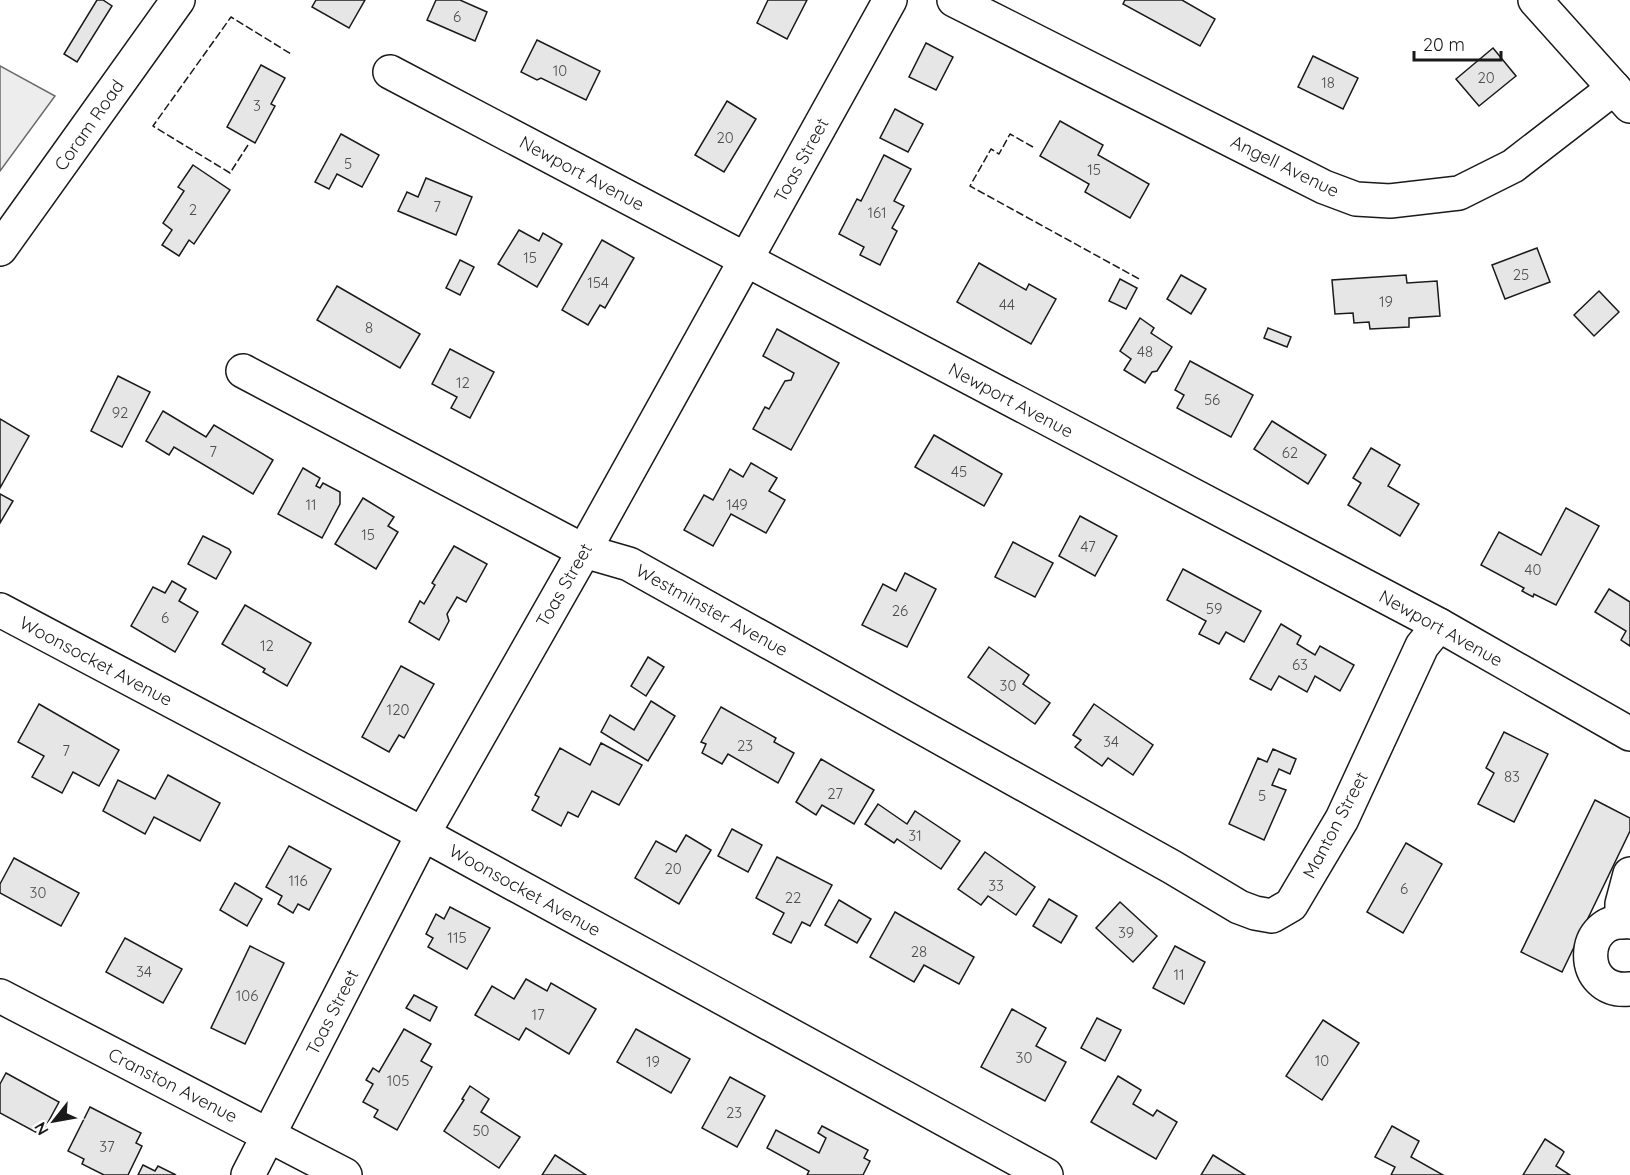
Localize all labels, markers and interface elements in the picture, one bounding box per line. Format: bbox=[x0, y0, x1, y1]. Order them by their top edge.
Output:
house number: 6 bbox=[453, 7, 461, 26]
scale bar bbox=[1414, 24, 1501, 62]
text: 20 m bbox=[1423, 33, 1465, 56]
house number: 10 bbox=[553, 61, 567, 80]
house number: 20 bbox=[1477, 68, 1495, 87]
house number: 18 bbox=[1321, 73, 1335, 92]
street label: Coram Road bbox=[49, 75, 129, 175]
house number: 3 bbox=[253, 96, 261, 115]
street label: Toas Street bbox=[768, 114, 834, 206]
house number: 20 bbox=[716, 128, 734, 147]
street label: Newport Avenue bbox=[516, 130, 648, 216]
street label: Angell Avenue bbox=[1227, 130, 1343, 202]
house number: 5 bbox=[344, 154, 352, 173]
house number: 15 bbox=[1087, 160, 1101, 179]
house number: 7 bbox=[433, 197, 441, 216]
house number: 2 bbox=[189, 200, 197, 219]
house number: 161 bbox=[867, 203, 887, 222]
house number: 15 bbox=[523, 248, 537, 267]
house number: 25 bbox=[1513, 265, 1529, 284]
house number: 154 bbox=[587, 273, 609, 292]
house number: 19 bbox=[1379, 292, 1393, 311]
house number: 44 bbox=[999, 295, 1015, 314]
house number: 8 bbox=[365, 318, 373, 337]
house number: 48 bbox=[1137, 342, 1153, 361]
street label: Newport Avenue bbox=[945, 357, 1077, 443]
house number: 12 bbox=[456, 373, 470, 392]
house number: 56 bbox=[1204, 390, 1220, 409]
house number: 92 bbox=[112, 403, 128, 422]
house number: 7 bbox=[209, 442, 217, 461]
house number: 62 bbox=[1282, 443, 1298, 462]
house number: 45 bbox=[951, 462, 967, 481]
house number: 11 bbox=[305, 495, 317, 514]
house number: 149 bbox=[726, 495, 748, 514]
house number: 15 bbox=[361, 525, 375, 544]
house number: 47 bbox=[1080, 537, 1096, 556]
street label: Toas Street bbox=[531, 539, 597, 631]
street label: Westminster Avenue bbox=[632, 559, 792, 661]
house number: 40 bbox=[1525, 560, 1541, 579]
street label: Newport Avenue bbox=[1375, 584, 1507, 672]
house number: 59 bbox=[1206, 599, 1222, 618]
house number: 26 bbox=[892, 601, 908, 620]
house number: 6 bbox=[161, 608, 169, 627]
street label: Woonsocket Avenue bbox=[16, 611, 176, 711]
house number: 12 bbox=[260, 636, 274, 655]
house number: 63 bbox=[1292, 655, 1308, 674]
house number: 30 bbox=[1000, 676, 1016, 695]
house number: 120 bbox=[387, 700, 409, 719]
house number: 34 bbox=[1103, 732, 1119, 751]
house number: 23 bbox=[737, 736, 753, 755]
house number: 7 bbox=[62, 741, 70, 760]
house number: 83 bbox=[1504, 767, 1520, 786]
street label: Manton Street bbox=[1297, 768, 1373, 882]
house number: 27 bbox=[827, 784, 843, 803]
house number: 5 bbox=[1258, 786, 1266, 805]
house number: 31 bbox=[908, 826, 922, 845]
street label: Woonsocket Avenue bbox=[445, 839, 605, 941]
house number: 20 bbox=[664, 859, 682, 878]
house number: 116 bbox=[288, 871, 308, 890]
house number: 33 bbox=[988, 876, 1004, 895]
house number: 6 bbox=[1400, 879, 1408, 898]
house number: 30 bbox=[30, 883, 46, 902]
house number: 22 bbox=[785, 888, 801, 907]
house number: 39 bbox=[1118, 923, 1134, 942]
house number: 115 bbox=[447, 928, 467, 947]
house number: 28 bbox=[911, 942, 927, 961]
house number: 34 bbox=[136, 962, 152, 981]
street label: Toas Street bbox=[301, 965, 363, 1059]
house number: 11 bbox=[1173, 965, 1185, 984]
house number: 106 bbox=[236, 986, 258, 1005]
house number: 17 bbox=[531, 1005, 545, 1024]
street label: Cranston Avenue bbox=[105, 1043, 241, 1127]
house number: 30 bbox=[1016, 1048, 1032, 1067]
house number: 10 bbox=[1315, 1051, 1329, 1070]
house number: 19 bbox=[646, 1052, 660, 1071]
house number: 105 bbox=[387, 1071, 409, 1090]
north arrow bbox=[24, 1091, 84, 1151]
house number: 23 bbox=[726, 1103, 742, 1122]
text: N bbox=[30, 1119, 53, 1139]
house number: 50 bbox=[472, 1121, 490, 1140]
house number: 37 bbox=[99, 1137, 115, 1156]

